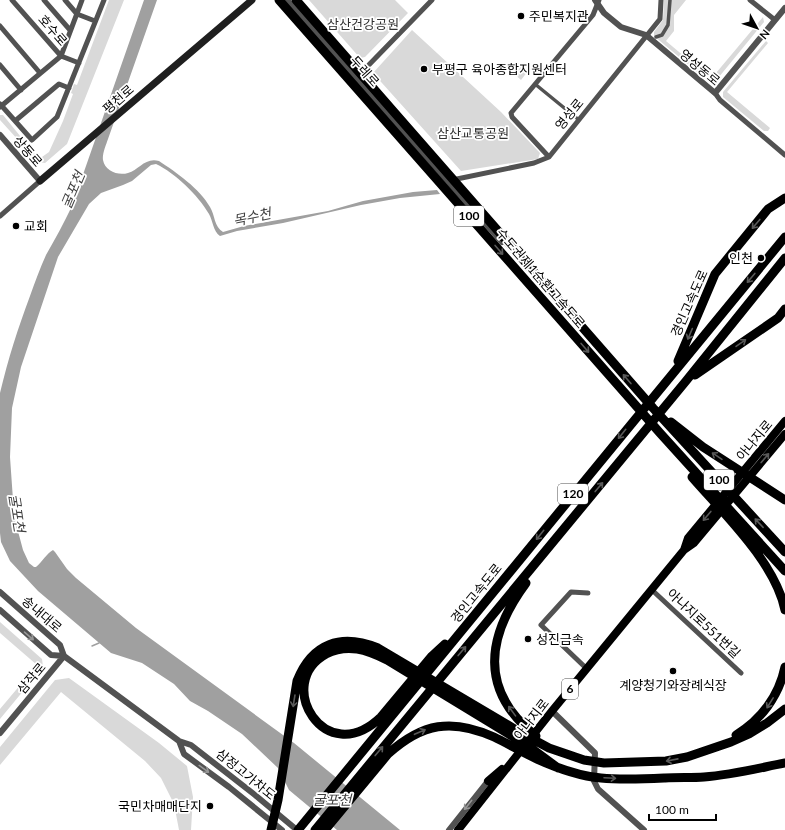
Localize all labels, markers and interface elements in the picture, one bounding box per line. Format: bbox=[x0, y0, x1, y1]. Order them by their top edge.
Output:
place label: 주민복지관 bbox=[529, 8, 589, 24]
north arrow bbox=[737, 8, 777, 48]
street label: 호수로 bbox=[35, 11, 71, 49]
marker: 주민복지관 bbox=[516, 11, 526, 21]
park label: 삼산건강공원 bbox=[327, 16, 399, 32]
text: N bbox=[757, 27, 773, 42]
street label: 영성동로 bbox=[677, 45, 723, 89]
street label: 두레로 bbox=[347, 52, 383, 90]
place label: 부평구 육아종합지원센터 bbox=[432, 61, 567, 77]
marker: 부평구 육아종합지원센터 bbox=[419, 64, 429, 74]
street label: 평천로 bbox=[99, 81, 137, 117]
street label: 영성로 bbox=[551, 95, 587, 133]
park label: 삼산교통공원 bbox=[437, 125, 509, 141]
street label: 상동로 bbox=[10, 132, 46, 170]
water label: 굴포천 bbox=[57, 168, 88, 211]
water label: 목수천 bbox=[231, 204, 274, 229]
road number: 100 bbox=[454, 206, 484, 226]
place label: 교회 bbox=[24, 218, 48, 234]
one-way arrow bbox=[752, 219, 761, 229]
marker: 교회 bbox=[11, 221, 21, 231]
street label: 수도권제1순환고속도로 bbox=[493, 225, 589, 331]
one-way arrow bbox=[494, 245, 503, 255]
place label: 인천 bbox=[729, 250, 753, 266]
marker: 인천 bbox=[756, 253, 766, 263]
street label: 경인고속도로 bbox=[667, 267, 711, 339]
one-way arrow bbox=[747, 273, 756, 283]
one-way arrow bbox=[685, 328, 693, 340]
one-way arrow bbox=[735, 339, 746, 347]
one-way arrow bbox=[580, 342, 589, 353]
one-way arrow bbox=[623, 374, 632, 384]
street label: 아나지로 bbox=[732, 417, 776, 463]
one-way arrow bbox=[618, 429, 627, 440]
one-way arrow bbox=[712, 452, 723, 460]
one-way arrow bbox=[761, 453, 770, 463]
road number: 100 bbox=[704, 470, 734, 490]
one-way arrow bbox=[594, 481, 603, 492]
road number: 120 bbox=[558, 484, 588, 504]
water label: 굴포천 bbox=[6, 493, 29, 534]
one-way arrow bbox=[702, 510, 711, 521]
one-way arrow bbox=[754, 518, 763, 529]
one-way arrow bbox=[536, 529, 545, 540]
street label: 경인고속도로 bbox=[447, 560, 505, 626]
street label: 아나지로551번길 bbox=[664, 585, 744, 661]
street label: 송내대로 bbox=[19, 592, 65, 636]
one-way arrow bbox=[24, 631, 35, 640]
place label: 성진금속 bbox=[536, 631, 584, 647]
marker: 성진금속 bbox=[523, 634, 533, 644]
one-way arrow bbox=[458, 646, 467, 657]
street label: 삼작로 bbox=[13, 659, 49, 697]
marker: 계양청기와장례식장 bbox=[668, 666, 678, 676]
place label: 계양청기와장례식장 bbox=[619, 677, 727, 693]
road number: 6 bbox=[562, 679, 578, 699]
one-way arrow bbox=[290, 694, 298, 707]
street label: 아나지로 bbox=[510, 695, 552, 743]
one-way arrow bbox=[766, 697, 774, 708]
one-way arrow bbox=[508, 706, 516, 717]
one-way arrow bbox=[413, 728, 425, 735]
street label: 삼정고가차도 bbox=[213, 745, 279, 803]
one-way arrow bbox=[375, 746, 384, 757]
one-way arrow bbox=[666, 756, 679, 764]
one-way arrow bbox=[199, 765, 210, 773]
one-way arrow bbox=[603, 775, 616, 782]
water label: 굴포천 bbox=[313, 791, 352, 808]
scale bar bbox=[649, 796, 716, 822]
place label: 국민차매매단지 bbox=[118, 798, 202, 814]
one-way arrow bbox=[464, 800, 473, 811]
marker: 국민차매매단지 bbox=[205, 801, 215, 811]
text: 100 m bbox=[655, 802, 689, 817]

